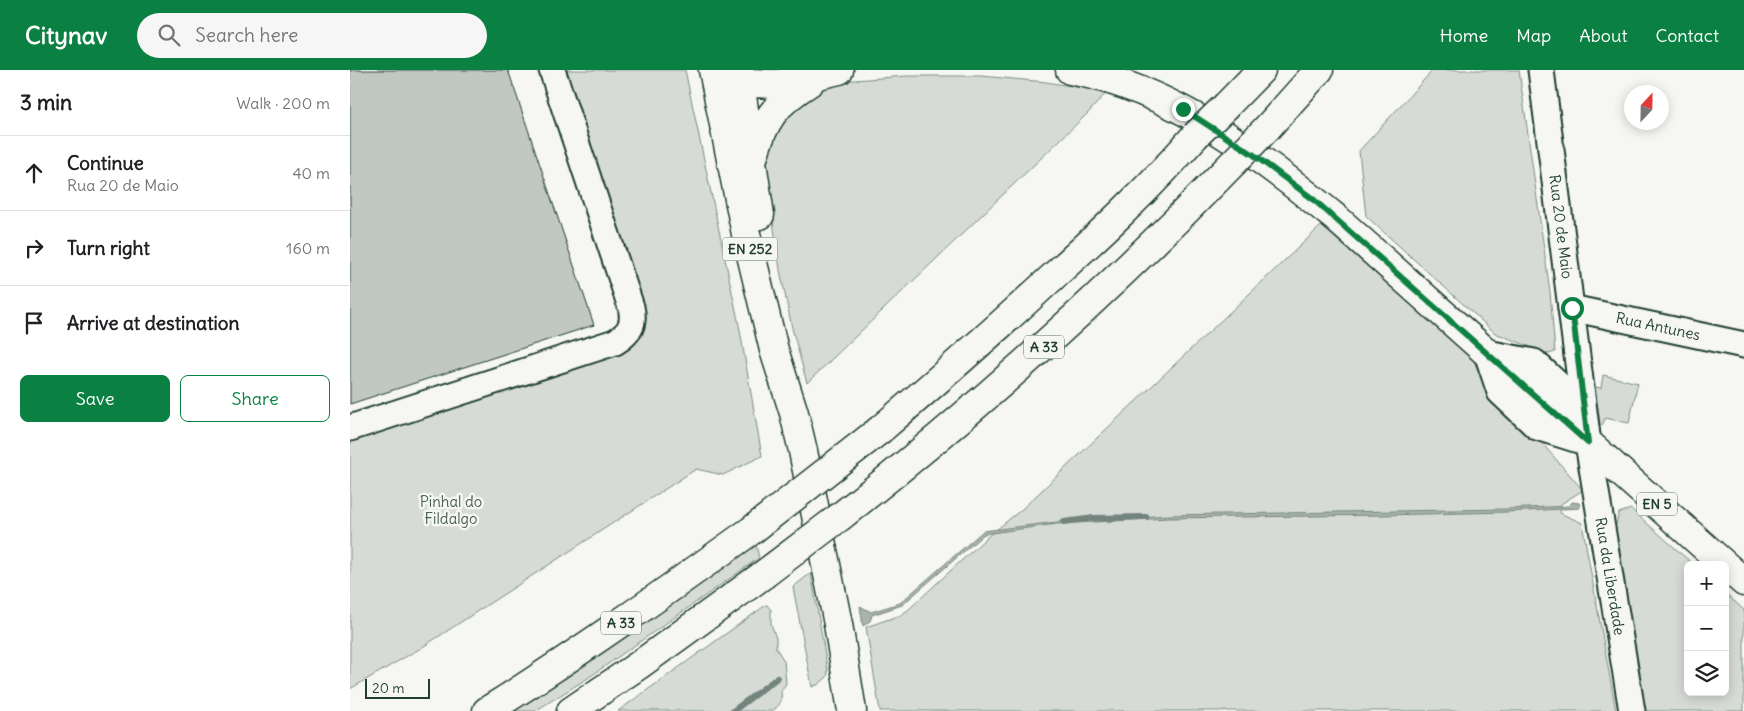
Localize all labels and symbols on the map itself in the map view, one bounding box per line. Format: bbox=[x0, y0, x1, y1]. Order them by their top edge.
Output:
north arrow bbox=[1624, 85, 1669, 130]
route end bbox=[1172, 98, 1195, 121]
street label: Rua 20 de Maio bbox=[1545, 173, 1577, 280]
road number: EN 252 bbox=[722, 238, 778, 260]
route start bbox=[1561, 297, 1584, 320]
street label: Rua Antunes bbox=[1614, 308, 1702, 344]
road number: A 33 bbox=[1024, 336, 1064, 358]
park label: Pinhal do Fildalgo bbox=[420, 492, 482, 528]
road number: EN 5 bbox=[1637, 492, 1677, 516]
street label: Rua da Liberdade bbox=[1591, 516, 1629, 637]
road number: A 33 bbox=[601, 612, 641, 634]
scale bar bbox=[365, 676, 430, 699]

